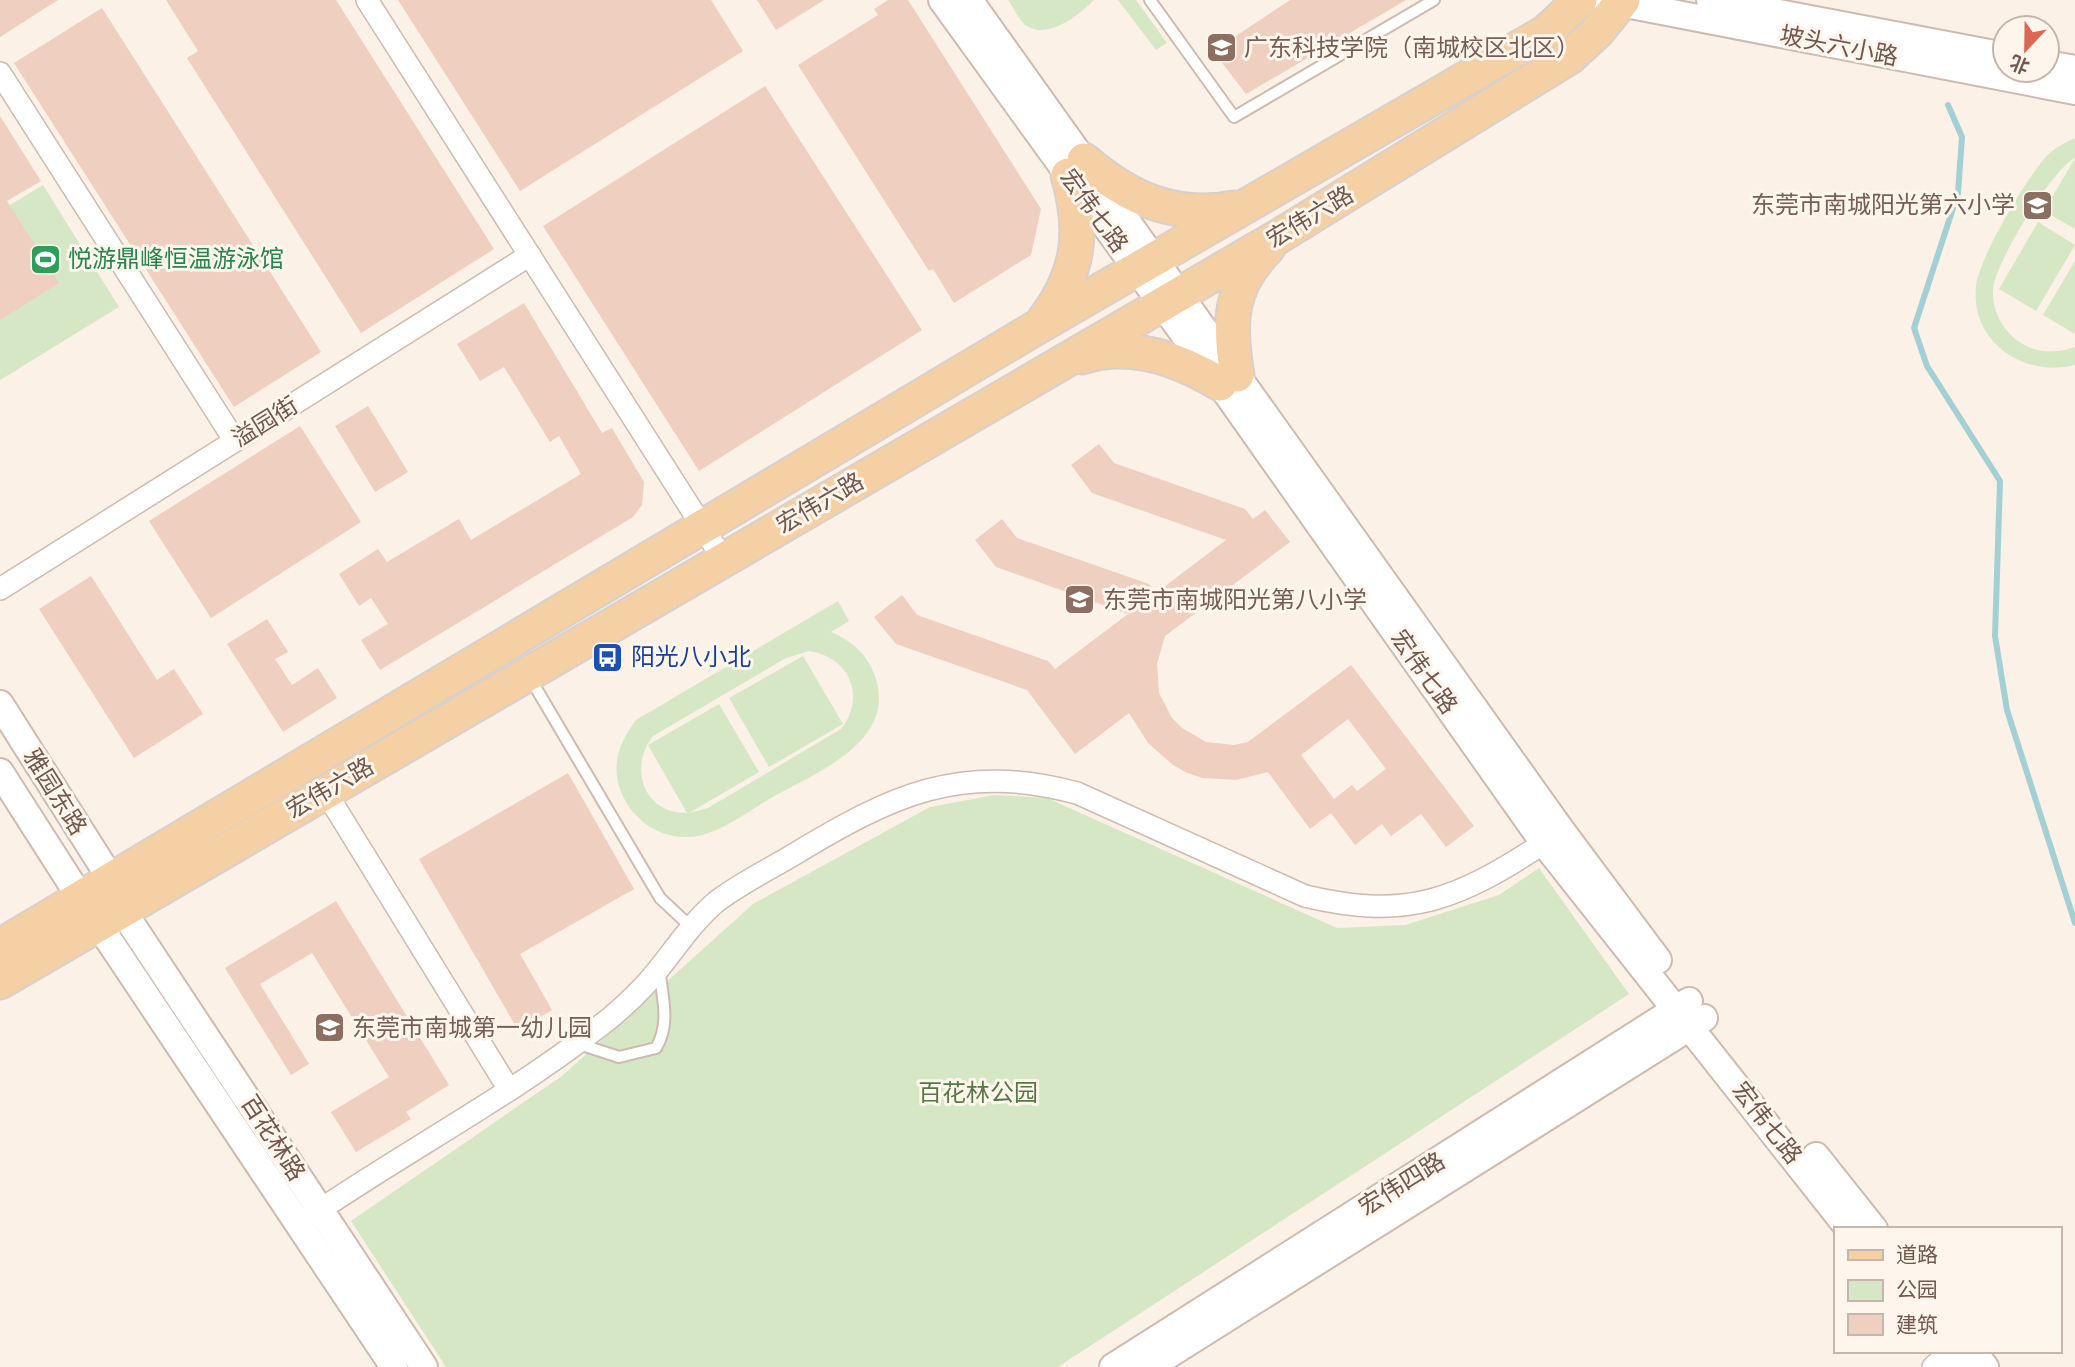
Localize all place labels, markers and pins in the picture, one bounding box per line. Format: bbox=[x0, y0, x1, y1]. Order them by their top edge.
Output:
school or university icon: 广东科技学院（南城校区北区） bbox=[1204, 31, 1238, 65]
place label: 广东科技学院（南城校区北区） bbox=[1244, 34, 1580, 62]
school or university icon: 东莞市南城阳光第六小学 bbox=[2021, 188, 2055, 222]
place label: 东莞市南城阳光第六小学 bbox=[1751, 191, 2015, 219]
sports icon: 悦游鼎峰恒温游泳馆 bbox=[28, 242, 62, 276]
place label: 悦游鼎峰恒温游泳馆 bbox=[68, 245, 284, 273]
school or university icon: 东莞市南城阳光第八小学 bbox=[1063, 583, 1097, 617]
place label: 东莞市南城阳光第八小学 bbox=[1103, 586, 1367, 614]
bus stop icon: 阳光八小北 bbox=[591, 640, 625, 674]
place label: 阳光八小北 bbox=[631, 643, 751, 671]
school or university icon: 东莞市南城第一幼儿园 bbox=[312, 1011, 346, 1045]
place label: 东莞市南城第一幼儿园 bbox=[352, 1014, 592, 1042]

